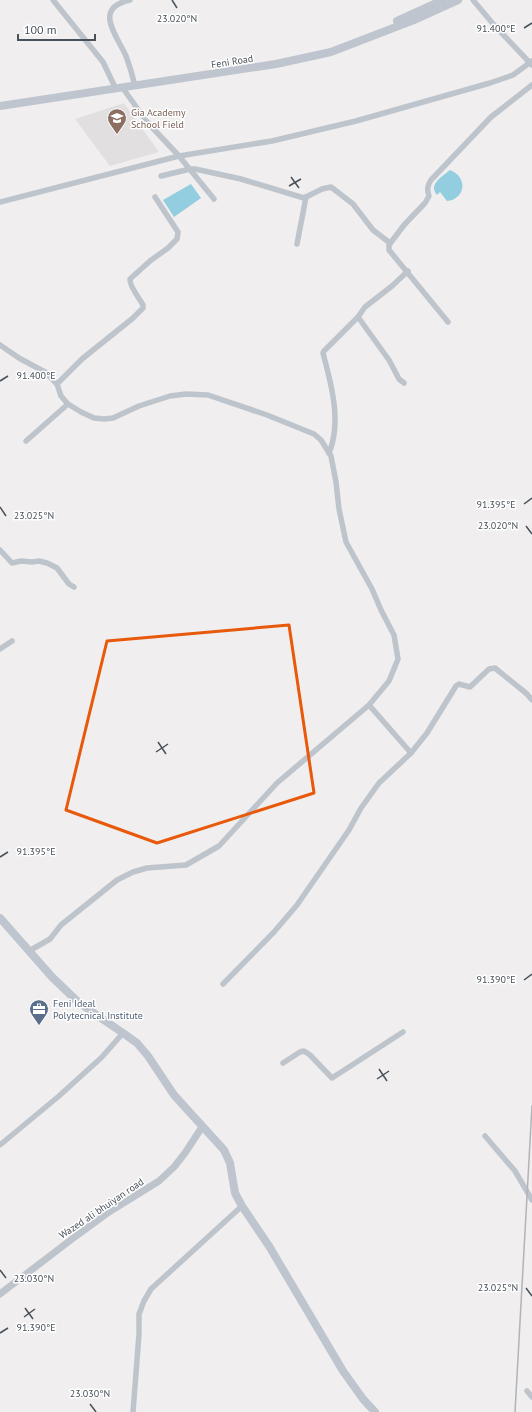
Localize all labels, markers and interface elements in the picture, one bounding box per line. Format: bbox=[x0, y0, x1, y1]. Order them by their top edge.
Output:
text: 23.020°N bbox=[157, 12, 197, 25]
scale bar bbox=[18, 16, 95, 42]
text: 100 m bbox=[24, 22, 57, 37]
text: 91.400°E bbox=[477, 22, 516, 35]
street label: Feni Road bbox=[210, 52, 254, 71]
place label: Gia Academy School Field bbox=[131, 106, 186, 131]
school or university icon: Gia Academy School Field bbox=[106, 107, 128, 135]
text: 91.400°E bbox=[17, 369, 56, 382]
text: 91.395°E bbox=[477, 498, 516, 511]
text: 23.025°N bbox=[14, 509, 54, 522]
text: 23.020°N bbox=[478, 519, 518, 532]
text: 91.395°E bbox=[17, 845, 56, 858]
text: 91.390°E bbox=[477, 973, 516, 986]
place label: Feni Ideal Polytecnical Institute bbox=[53, 997, 143, 1022]
office icon: Feni Ideal Polytecnical Institute bbox=[28, 998, 50, 1026]
street label: Wazed ali bhuiyan road bbox=[56, 1175, 146, 1242]
text: 23.030°N bbox=[14, 1272, 54, 1285]
text: 23.025°N bbox=[478, 1281, 518, 1294]
text: 91.390°E bbox=[17, 1321, 56, 1334]
text: 23.030°N bbox=[70, 1387, 110, 1400]

